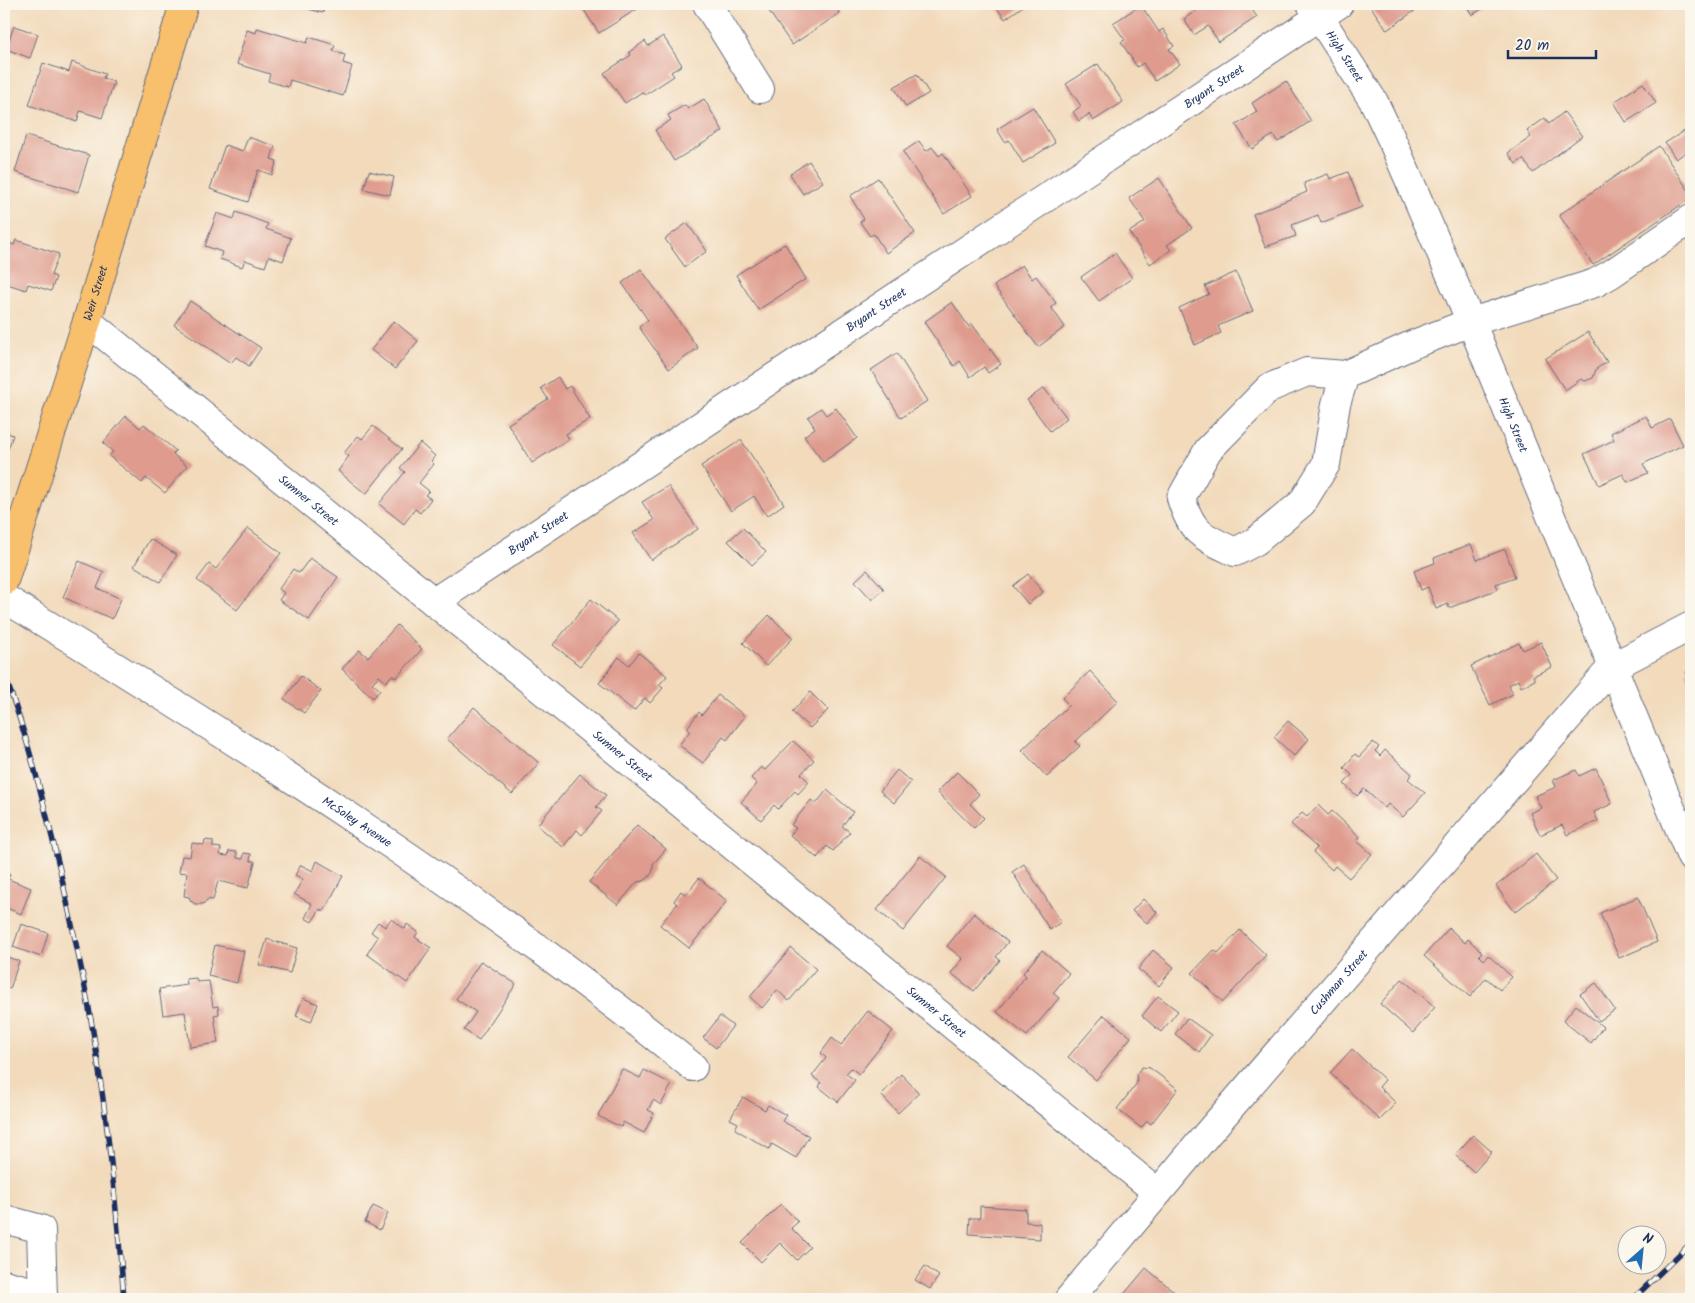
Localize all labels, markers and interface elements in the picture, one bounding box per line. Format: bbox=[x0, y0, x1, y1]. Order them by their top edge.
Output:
street label: High Street bbox=[1320, 27, 1368, 86]
scale bar bbox=[1508, 28, 1595, 60]
text: 20 m bbox=[1515, 34, 1549, 58]
street label: Bryant Street bbox=[1180, 60, 1249, 114]
street label: Weir Street bbox=[79, 263, 113, 323]
street label: Bryant Street bbox=[842, 283, 911, 337]
street label: High Street bbox=[1493, 394, 1533, 456]
street label: Sumner Street bbox=[274, 470, 343, 531]
street label: Bryant Street bbox=[504, 506, 573, 561]
street label: Sumner Street bbox=[588, 726, 657, 787]
street label: McSoley Avenue bbox=[318, 792, 396, 853]
street label: Cushman Street bbox=[1305, 945, 1373, 1020]
street label: Sumner Street bbox=[902, 982, 971, 1043]
north arrow bbox=[1618, 1226, 1668, 1276]
text: N bbox=[1639, 1227, 1657, 1251]

